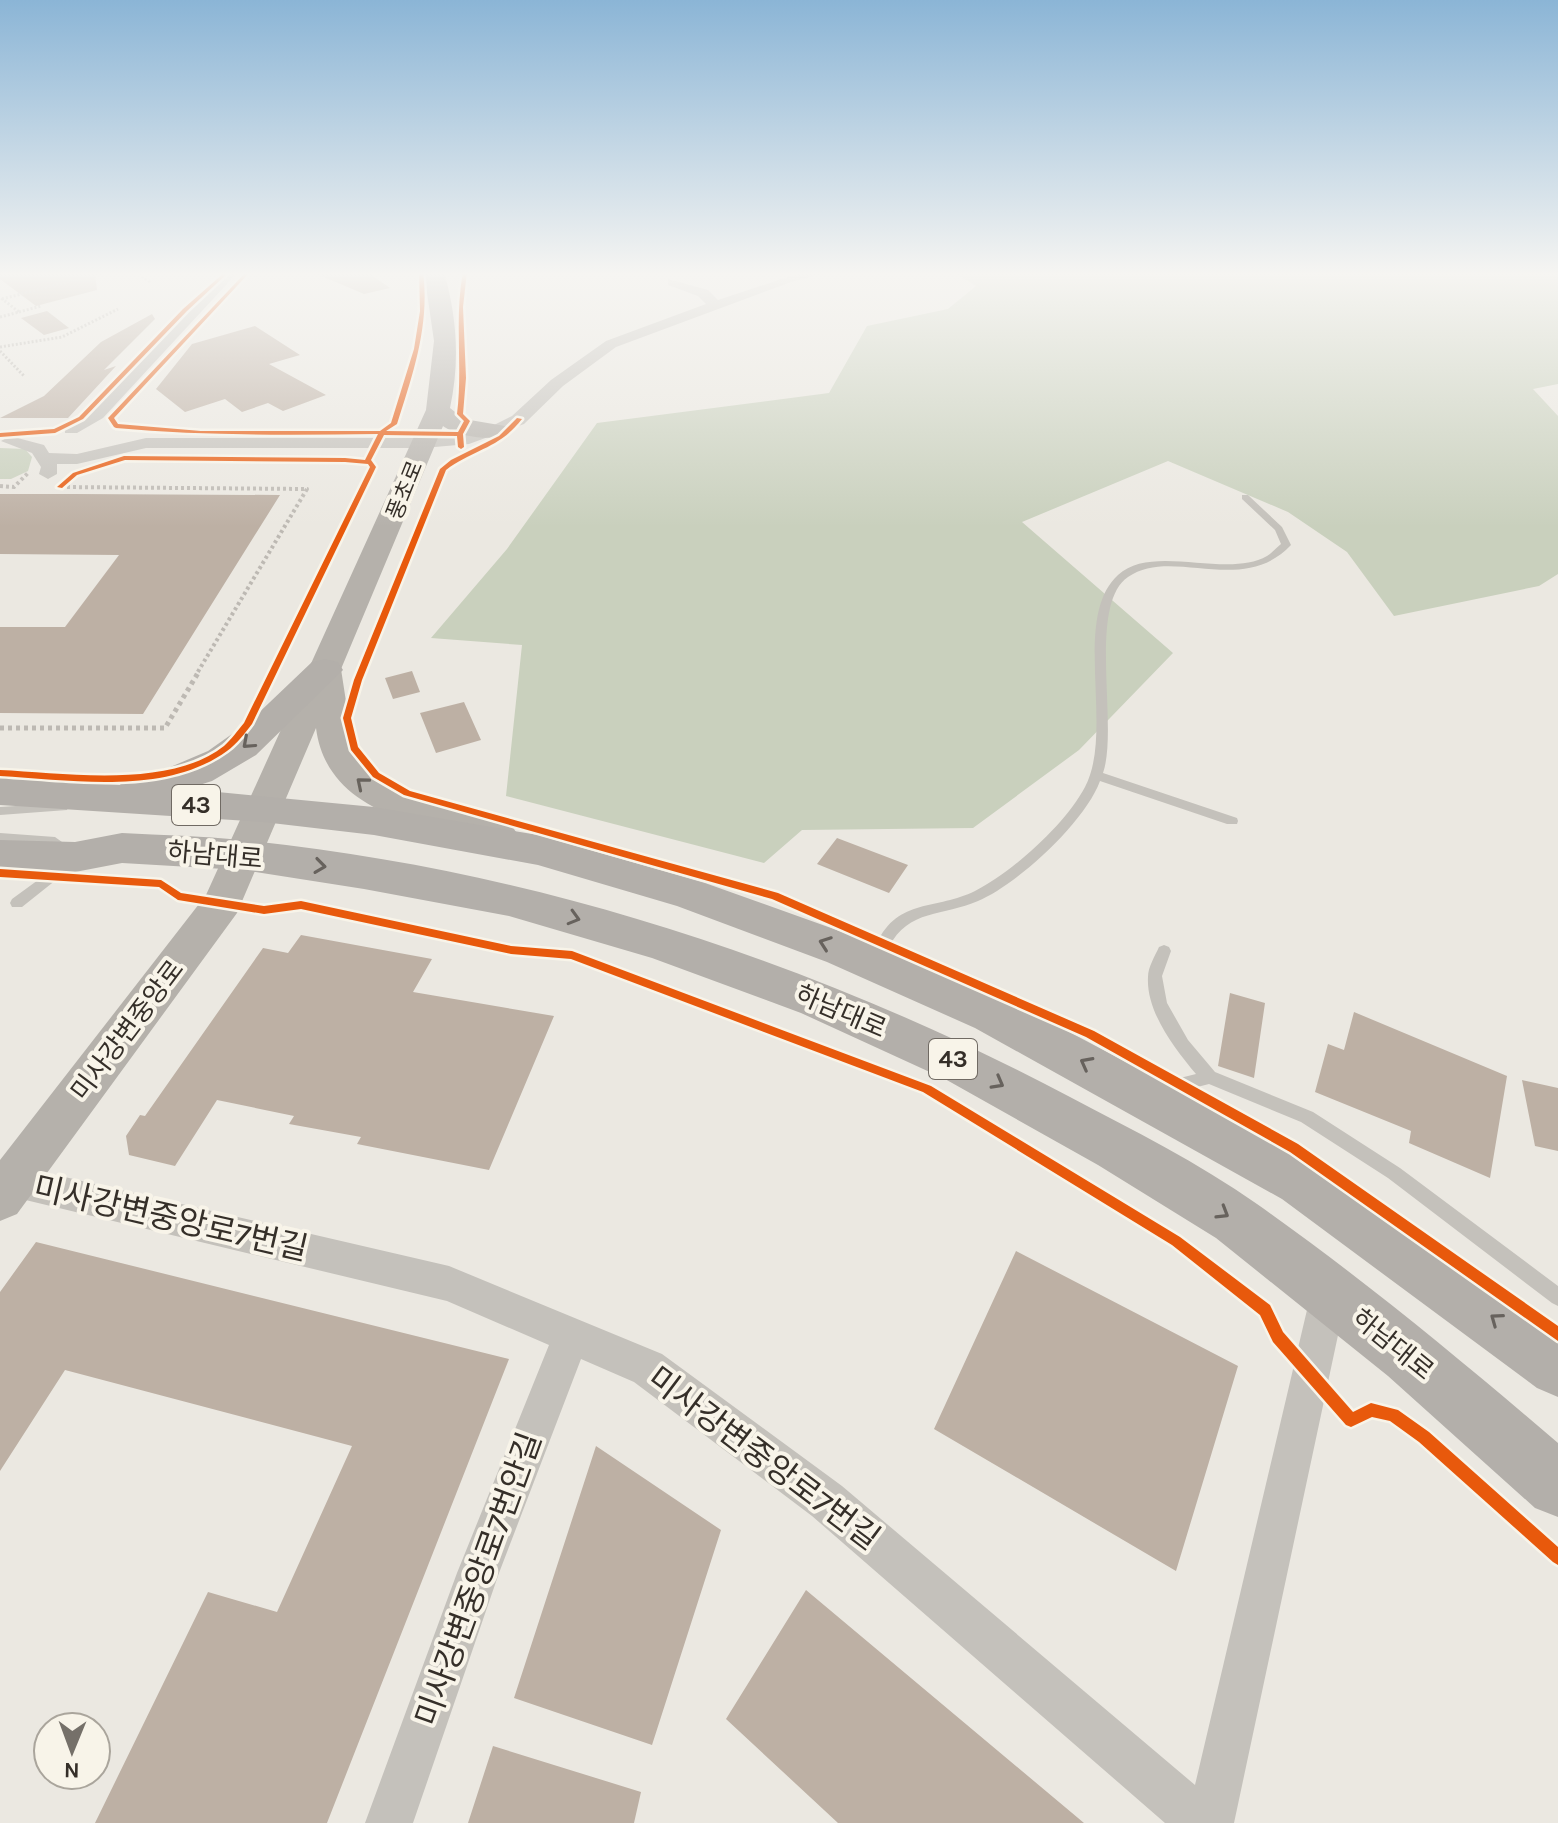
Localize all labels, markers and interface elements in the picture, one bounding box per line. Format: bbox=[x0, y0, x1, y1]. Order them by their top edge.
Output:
street label: 풍초로 bbox=[381, 457, 428, 523]
one-way arrow bbox=[243, 733, 257, 748]
one-way arrow bbox=[357, 778, 372, 793]
road number: 43 bbox=[172, 785, 220, 825]
street label: 하남대로 bbox=[166, 836, 264, 875]
one-way arrow bbox=[313, 857, 326, 874]
one-way arrow bbox=[567, 909, 581, 925]
one-way arrow bbox=[819, 936, 833, 953]
street label: 미사강변중앙로 bbox=[65, 954, 190, 1106]
street label: 하남대로 bbox=[791, 978, 891, 1044]
road number: 43 bbox=[929, 1039, 977, 1079]
one-way arrow bbox=[1080, 1058, 1095, 1073]
one-way arrow bbox=[989, 1073, 1004, 1089]
street label: 미사강변중앙로7번길 bbox=[30, 1169, 311, 1268]
one-way arrow bbox=[1214, 1203, 1229, 1218]
street label: 하남대로 bbox=[1346, 1302, 1440, 1387]
one-way arrow bbox=[1490, 1314, 1505, 1329]
street label: 미사강변중앙로7번길 bbox=[641, 1359, 887, 1557]
street label: 미사강변중앙로7번안길 bbox=[408, 1427, 549, 1731]
north arrow bbox=[32, 1711, 112, 1791]
text: N bbox=[64, 1757, 80, 1783]

